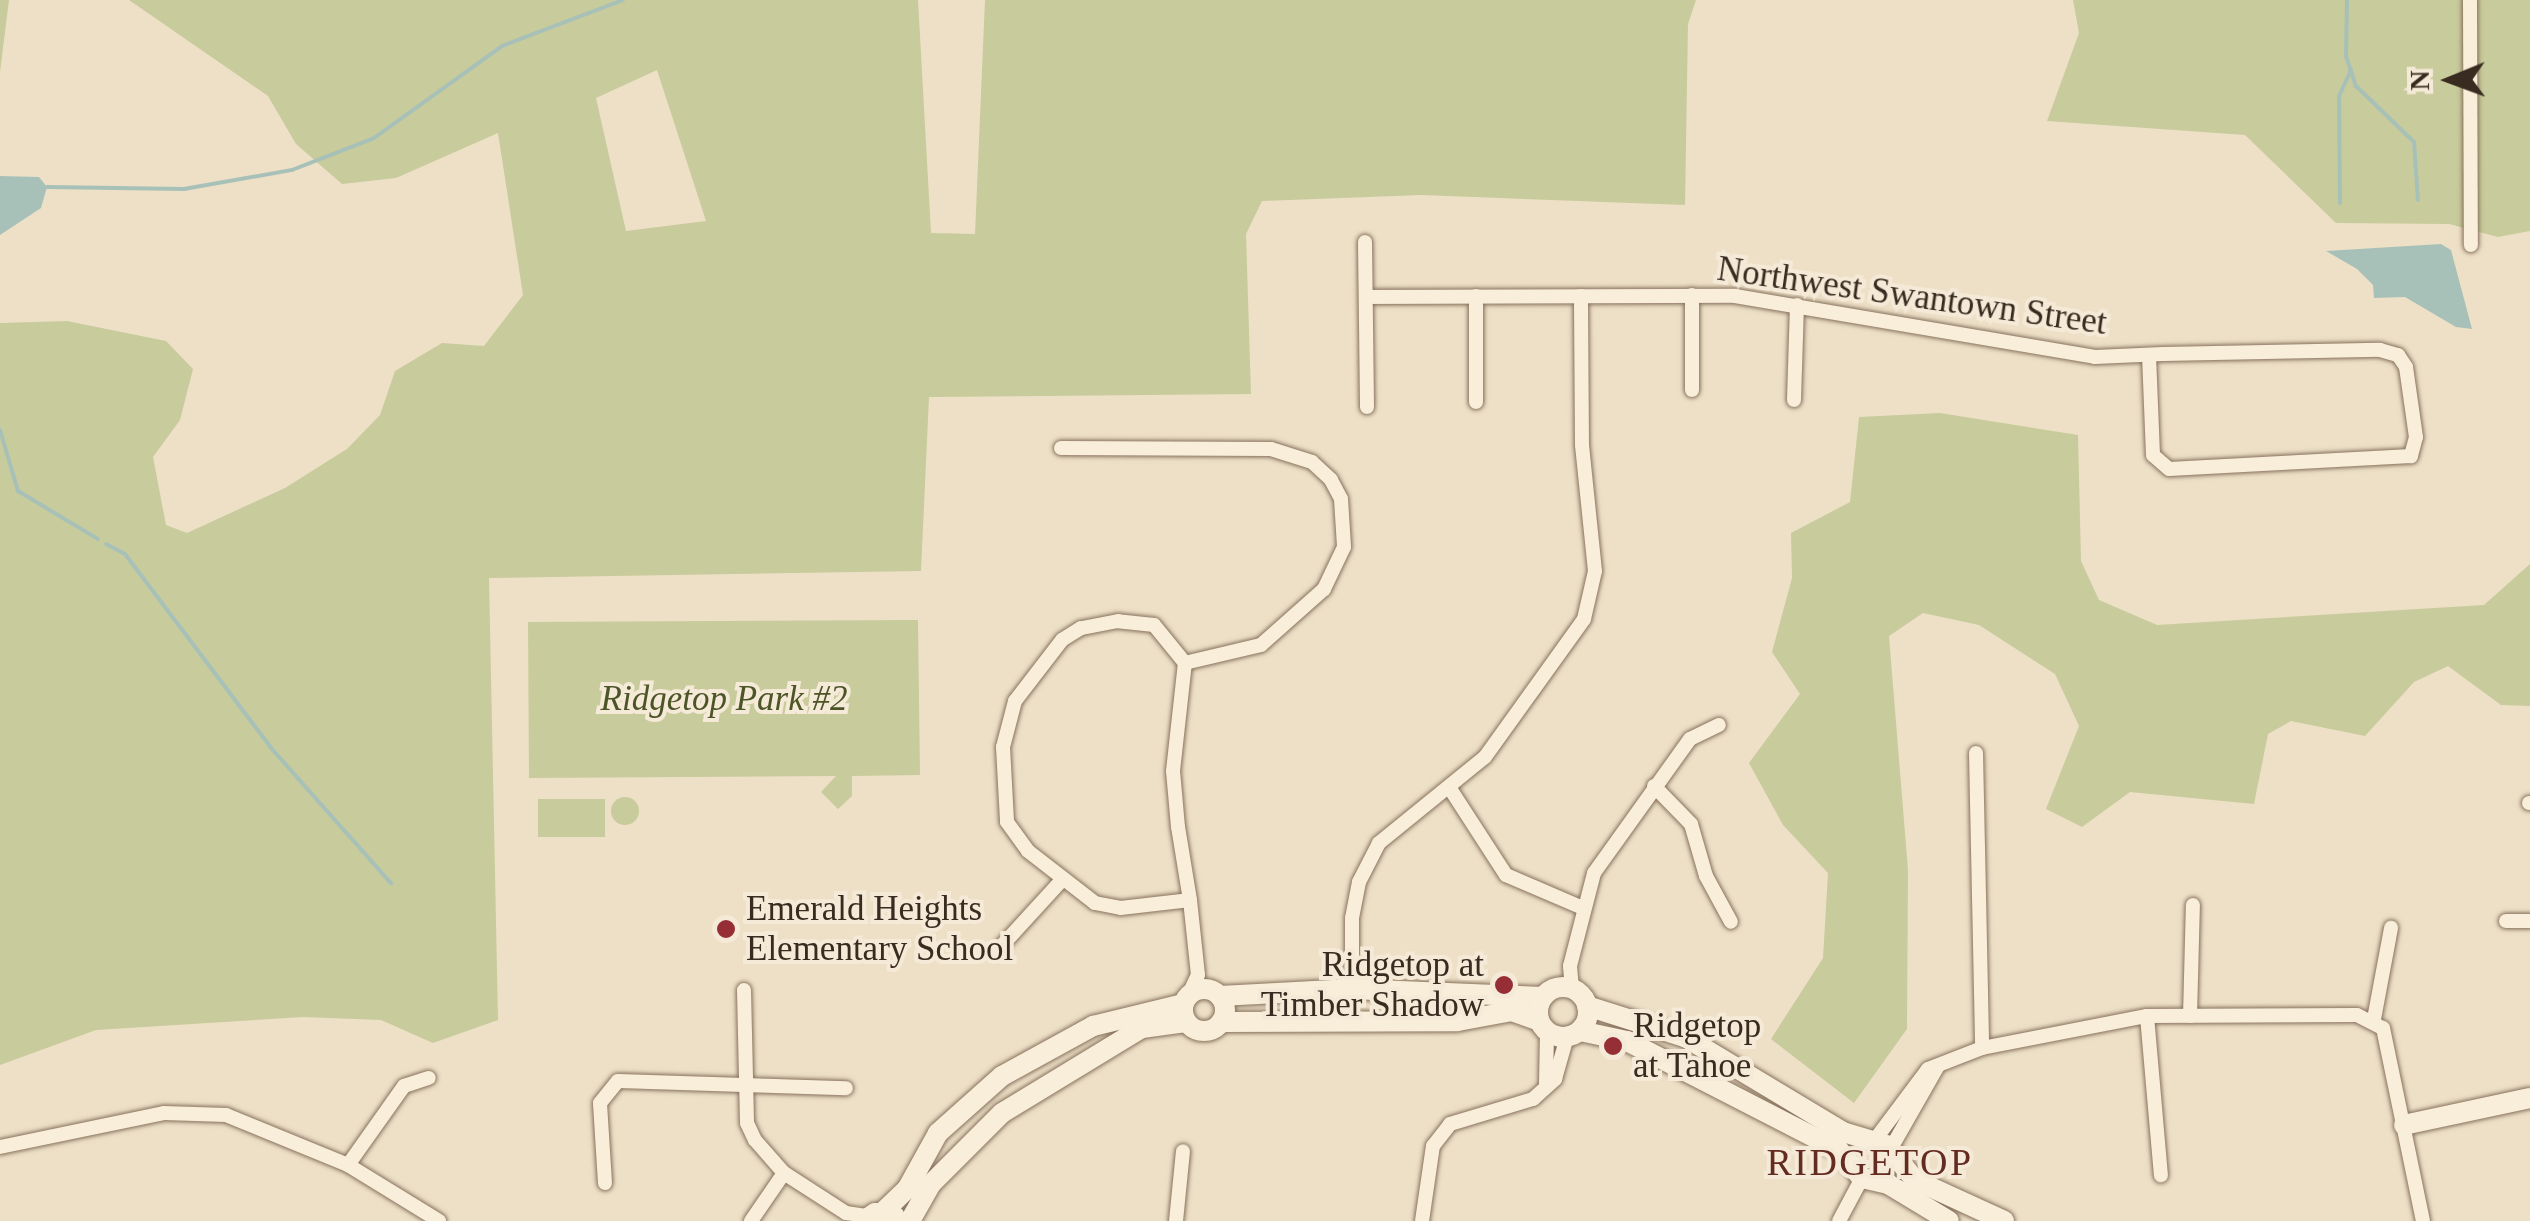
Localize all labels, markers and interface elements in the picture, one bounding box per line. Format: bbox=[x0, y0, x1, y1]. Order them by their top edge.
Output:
north arrow bbox=[2400, 30, 2500, 130]
text: N bbox=[2404, 70, 2435, 91]
street label: Northwest Swantown Street bbox=[1715, 248, 2109, 344]
park label: Ridgetop Park #2 bbox=[601, 678, 847, 720]
place label: Emerald Heights Elementary School bbox=[746, 888, 1013, 970]
marker: Emerald Heights Elementary School bbox=[715, 918, 737, 940]
place label: Ridgetop at Timber Shadow bbox=[1261, 944, 1484, 1026]
marker: Ridgetop at Timber Shadow bbox=[1493, 974, 1515, 996]
place label: Ridgetop at Tahoe bbox=[1633, 1005, 1761, 1087]
marker: Ridgetop at Tahoe bbox=[1602, 1035, 1624, 1057]
district label: RIDGETOP bbox=[1766, 1140, 1974, 1186]

